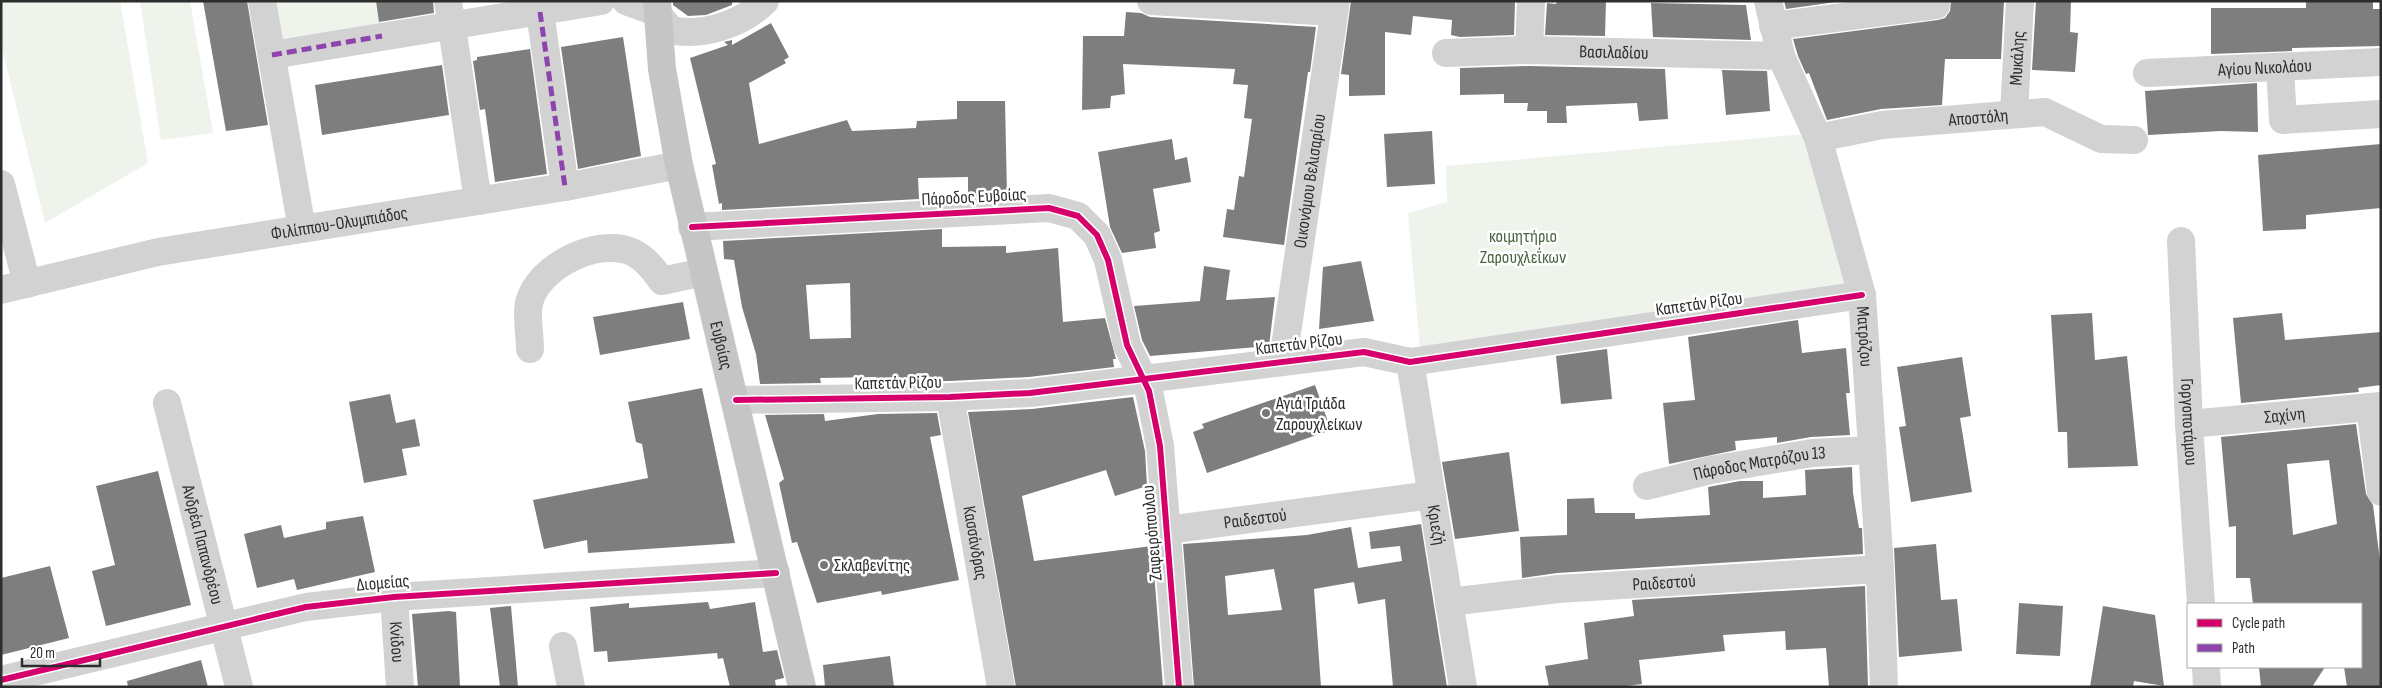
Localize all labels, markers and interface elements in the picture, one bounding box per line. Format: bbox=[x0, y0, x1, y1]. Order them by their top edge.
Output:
street label: Μυκάλης bbox=[2005, 30, 2029, 86]
street label: Βασιλαδίου bbox=[1579, 41, 1649, 63]
street label: Αγίου Νικολάου bbox=[2217, 55, 2312, 80]
street label: Αποστόλη bbox=[1947, 104, 2009, 130]
street label: Οικονόμου Βελισαρίου bbox=[1289, 112, 1330, 250]
street label: Πάροδος Ευβοίας bbox=[921, 184, 1027, 210]
street label: Φιλίππου-Ολυμπιάδος bbox=[269, 202, 409, 244]
park label: κοιμητήριο Ζαρουχλεΐκων bbox=[1480, 226, 1566, 268]
street label: Καπετάν Ρίζου bbox=[1654, 288, 1744, 320]
street label: Ματρόζου bbox=[1852, 305, 1877, 367]
street label: Ευβοίας bbox=[706, 319, 737, 372]
street label: Καπετάν Ρίζου bbox=[1254, 328, 1344, 360]
street label: Καπετάν Ρίζου bbox=[854, 372, 942, 394]
street label: Γοργοποτάμου bbox=[2177, 378, 2202, 466]
place label: Αγιά Τριάδα Ζαρουχλείκων bbox=[1275, 393, 1362, 435]
street label: Σαχίνη bbox=[2263, 403, 2306, 427]
marker: Αγιά Τριάδα Ζαρουχλείκων bbox=[1260, 407, 1272, 419]
street label: Πάροδος Ματρόζου 13 bbox=[1691, 442, 1826, 485]
street label: Ανδρέα Παπανδρέου bbox=[177, 482, 228, 606]
street label: Ζαφειρόπουλου bbox=[1137, 484, 1167, 582]
street label: Κριεζή bbox=[1423, 503, 1450, 547]
street label: Κασσάνδρας bbox=[959, 504, 992, 581]
street label: Ραιδεστού bbox=[1222, 504, 1288, 533]
place label: Σκλαβενίτης bbox=[834, 555, 910, 576]
marker: Σκλαβενίτης bbox=[818, 559, 830, 571]
street label: Διομείας bbox=[356, 570, 410, 596]
street label: Ραιδεστού bbox=[1632, 570, 1696, 595]
legend bbox=[2187, 603, 2362, 668]
text: Cycle path bbox=[2232, 614, 2285, 633]
street label: Κνίδου bbox=[385, 621, 409, 663]
scale bar bbox=[22, 636, 100, 668]
text: Path bbox=[2232, 639, 2255, 658]
text: 20 m bbox=[30, 644, 55, 663]

